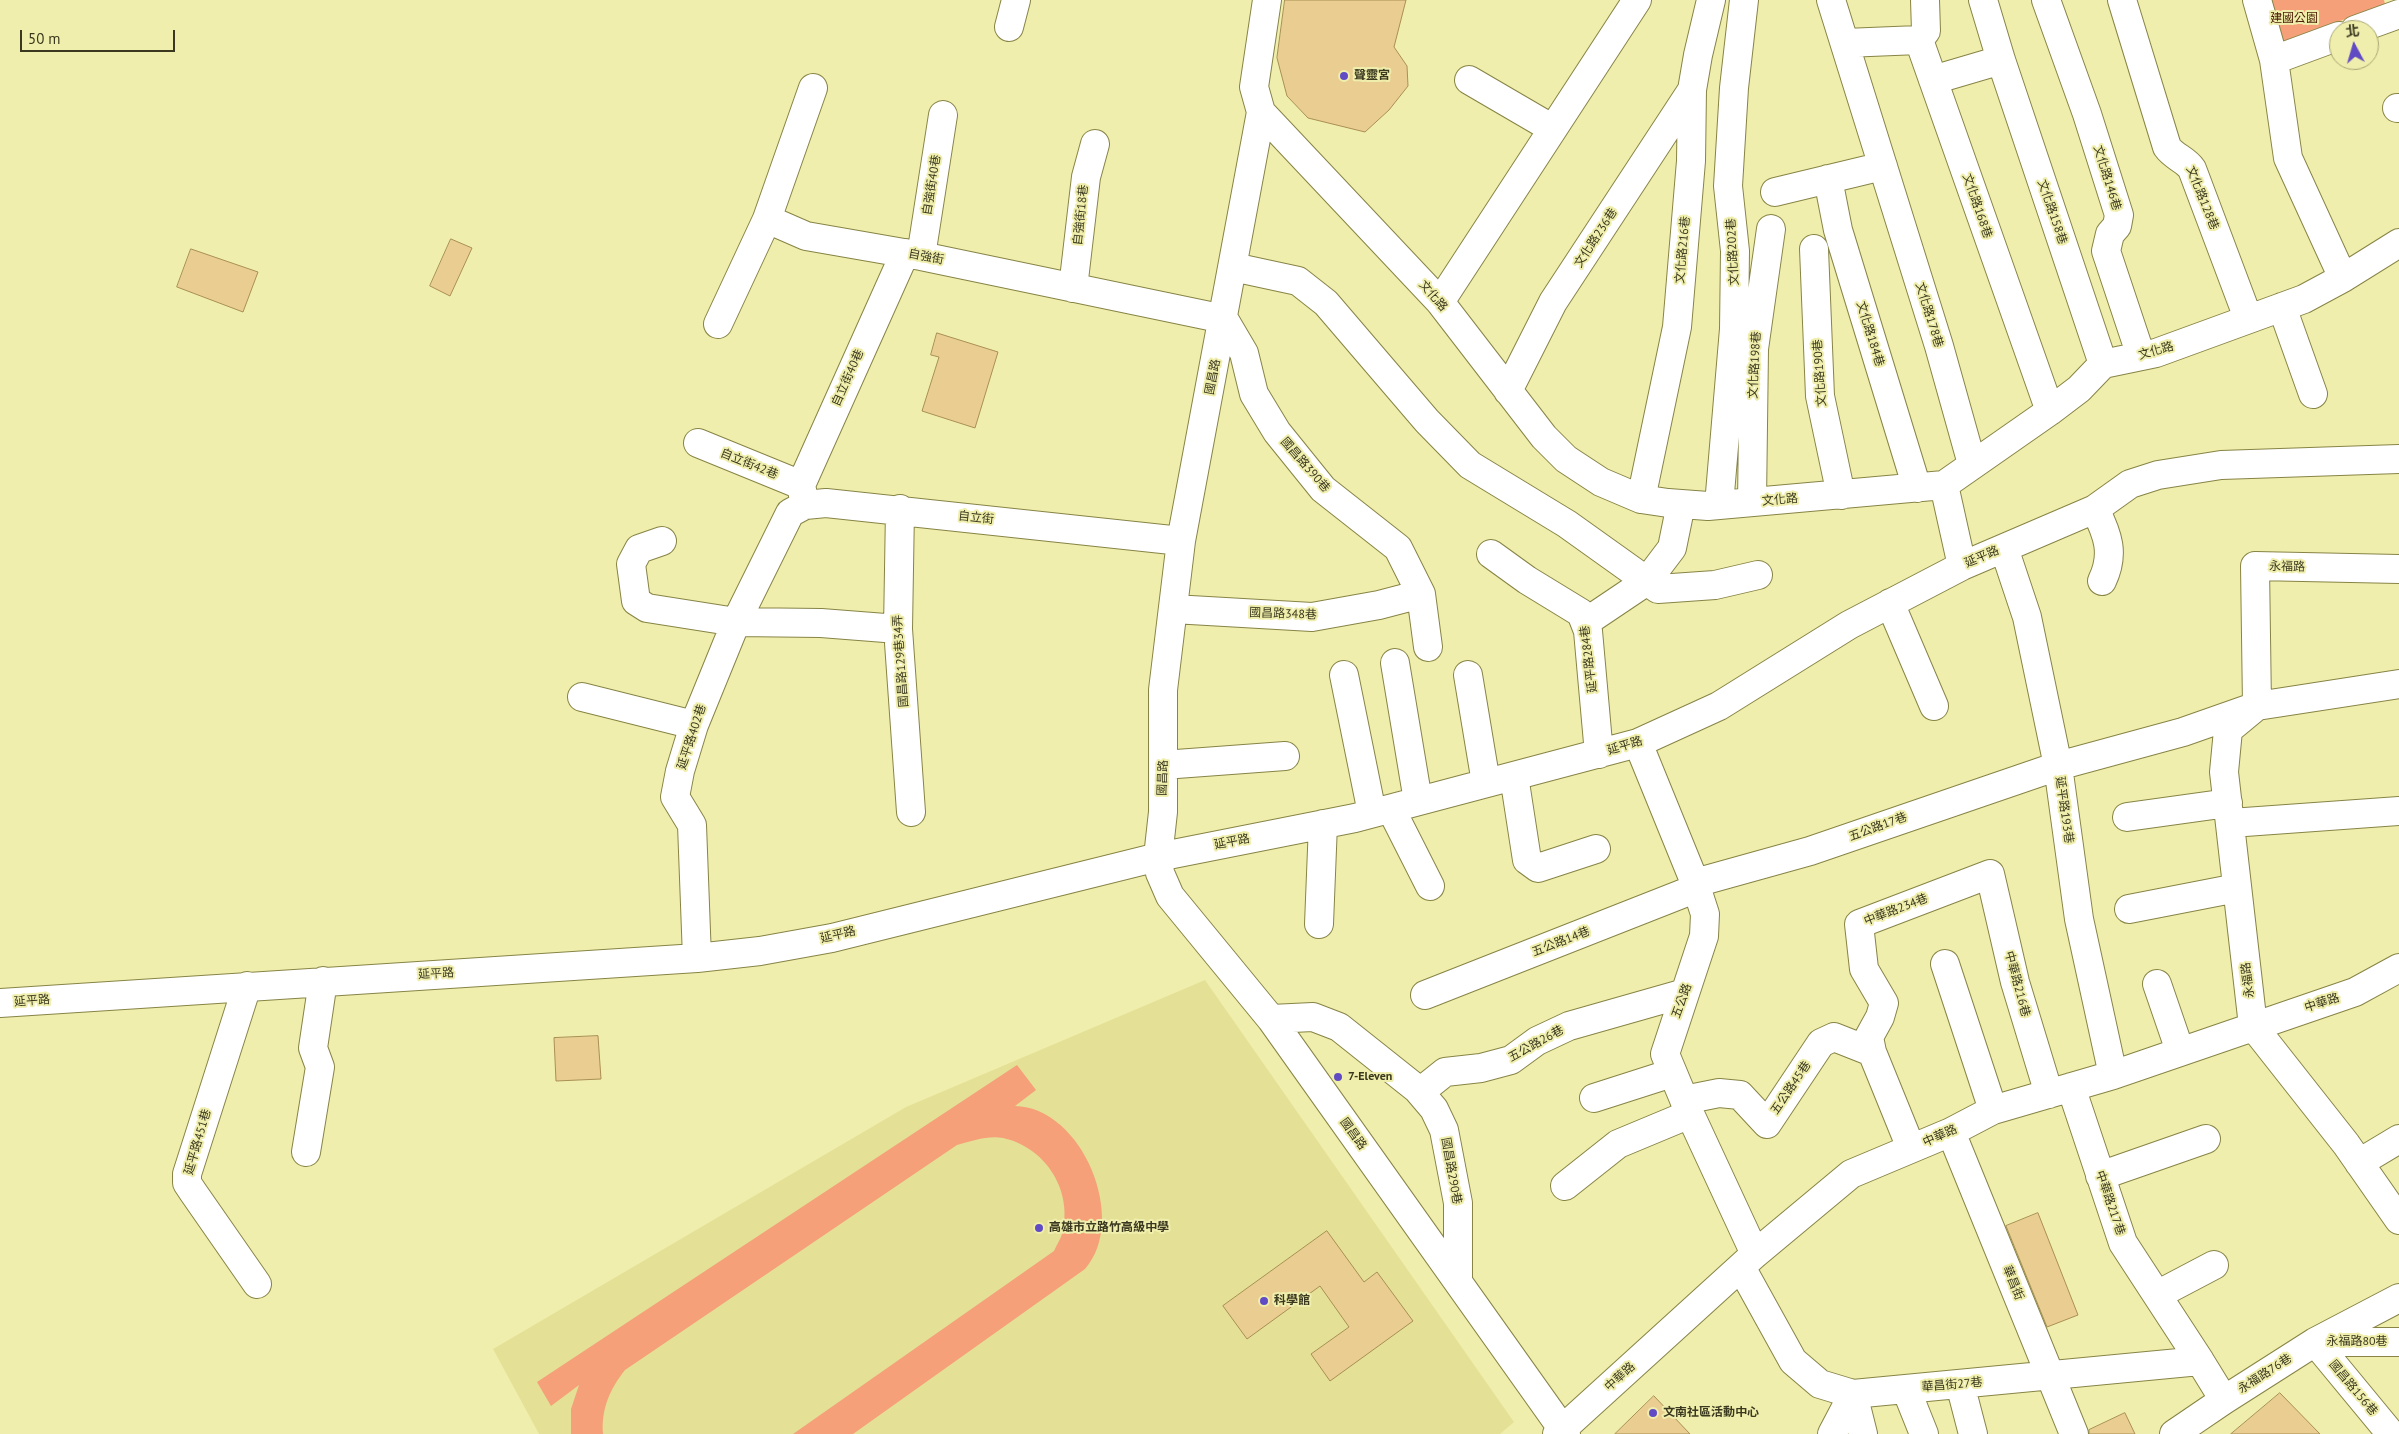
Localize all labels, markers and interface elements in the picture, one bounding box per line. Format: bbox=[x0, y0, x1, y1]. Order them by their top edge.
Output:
park label: 建國公園 bbox=[2270, 12, 2318, 26]
scale bar bbox=[22, 20, 178, 52]
north arrow bbox=[2329, 20, 2379, 70]
text: 北 bbox=[2345, 21, 2360, 41]
text: 50 m bbox=[28, 29, 61, 48]
place label: 聲靈宮 bbox=[1354, 69, 1390, 83]
marker: 聲靈宮 bbox=[1338, 70, 1350, 82]
street label: 文化路146巷 bbox=[2090, 144, 2124, 212]
street label: 自強街40巷 bbox=[920, 154, 944, 216]
street label: 文化路128巷 bbox=[2183, 164, 2221, 232]
street label: 文化路168巷 bbox=[1959, 172, 1995, 240]
street label: 文化路158巷 bbox=[2034, 178, 2070, 246]
street label: 自強街18巷 bbox=[1071, 184, 1091, 246]
street label: 文化路236巷 bbox=[1572, 206, 1620, 270]
street label: 文化路216巷 bbox=[1673, 216, 1693, 284]
street label: 文化路202巷 bbox=[1724, 218, 1742, 286]
street label: 自強街 bbox=[907, 246, 945, 268]
street label: 文化路 bbox=[1416, 278, 1450, 314]
street label: 文化路178巷 bbox=[1912, 281, 1946, 349]
street label: 文化路184巷 bbox=[1853, 300, 1887, 368]
street label: 文化路198巷 bbox=[1746, 331, 1764, 399]
street label: 文化路190巷 bbox=[1810, 339, 1830, 407]
street label: 文化路 bbox=[2137, 339, 2175, 363]
street label: 自立街40巷 bbox=[829, 347, 867, 409]
street label: 國昌路 bbox=[1202, 358, 1224, 396]
street label: 國昌路390巷 bbox=[1277, 435, 1333, 495]
street label: 自立街42巷 bbox=[718, 446, 780, 482]
street label: 文化路 bbox=[1761, 491, 1799, 509]
street label: 自立街 bbox=[957, 509, 995, 527]
street label: 延平路 bbox=[1963, 543, 2001, 571]
street label: 永福路 bbox=[2269, 559, 2305, 575]
street label: 國昌路348巷 bbox=[1249, 606, 1317, 622]
street label: 國昌路129巷34弄 bbox=[891, 614, 911, 708]
street label: 延平路284巷 bbox=[1578, 625, 1600, 693]
street label: 延平路402巷 bbox=[675, 703, 709, 771]
street label: 延平路 bbox=[1606, 734, 1644, 758]
street label: 國昌路 bbox=[1155, 760, 1171, 796]
street label: 延平路193巷 bbox=[2052, 776, 2076, 844]
street label: 五公路17巷 bbox=[1847, 810, 1909, 844]
street label: 延平路 bbox=[1213, 831, 1251, 853]
street label: 中華路234巷 bbox=[1862, 891, 1930, 929]
street label: 延平路 bbox=[819, 924, 857, 946]
street label: 五公路14巷 bbox=[1530, 924, 1592, 960]
street label: 中華路216巷 bbox=[2001, 949, 2033, 1019]
street label: 永福路 bbox=[2239, 961, 2257, 999]
street label: 延平路 bbox=[418, 966, 454, 982]
street label: 五公路 bbox=[1669, 982, 1695, 1020]
street label: 中華路 bbox=[2303, 991, 2341, 1015]
street label: 延平路 bbox=[14, 993, 50, 1009]
street label: 五公路26巷 bbox=[1506, 1023, 1566, 1065]
street label: 五公路45巷 bbox=[1768, 1059, 1814, 1117]
place label: 7-Eleven bbox=[1348, 1070, 1392, 1084]
marker: 7-Eleven bbox=[1332, 1071, 1344, 1083]
street label: 延平路451巷 bbox=[182, 1108, 214, 1176]
street label: 國昌路 bbox=[1337, 1115, 1369, 1153]
street label: 中華路 bbox=[1921, 1122, 1959, 1150]
street label: 國昌路290巷 bbox=[1438, 1136, 1464, 1206]
street label: 中華路217巷 bbox=[2092, 1169, 2128, 1237]
place label: 高雄市立路竹高級中學 bbox=[1049, 1221, 1169, 1235]
marker: 高雄市立路竹高級中學 bbox=[1033, 1222, 1045, 1234]
street label: 華昌街 bbox=[2000, 1264, 2026, 1302]
place label: 科學館 bbox=[1274, 1294, 1310, 1308]
marker: 科學館 bbox=[1258, 1295, 1270, 1307]
street label: 永福路80巷 bbox=[2326, 1335, 2388, 1349]
street label: 永福路76巷 bbox=[2235, 1351, 2295, 1397]
street label: 國昌路156巷 bbox=[2326, 1357, 2380, 1419]
street label: 中華路 bbox=[1602, 1360, 1638, 1394]
street label: 華昌街27巷 bbox=[1921, 1375, 1983, 1395]
place label: 文南社區活動中心 bbox=[1663, 1406, 1759, 1420]
marker: 文南社區活動中心 bbox=[1647, 1407, 1659, 1419]

